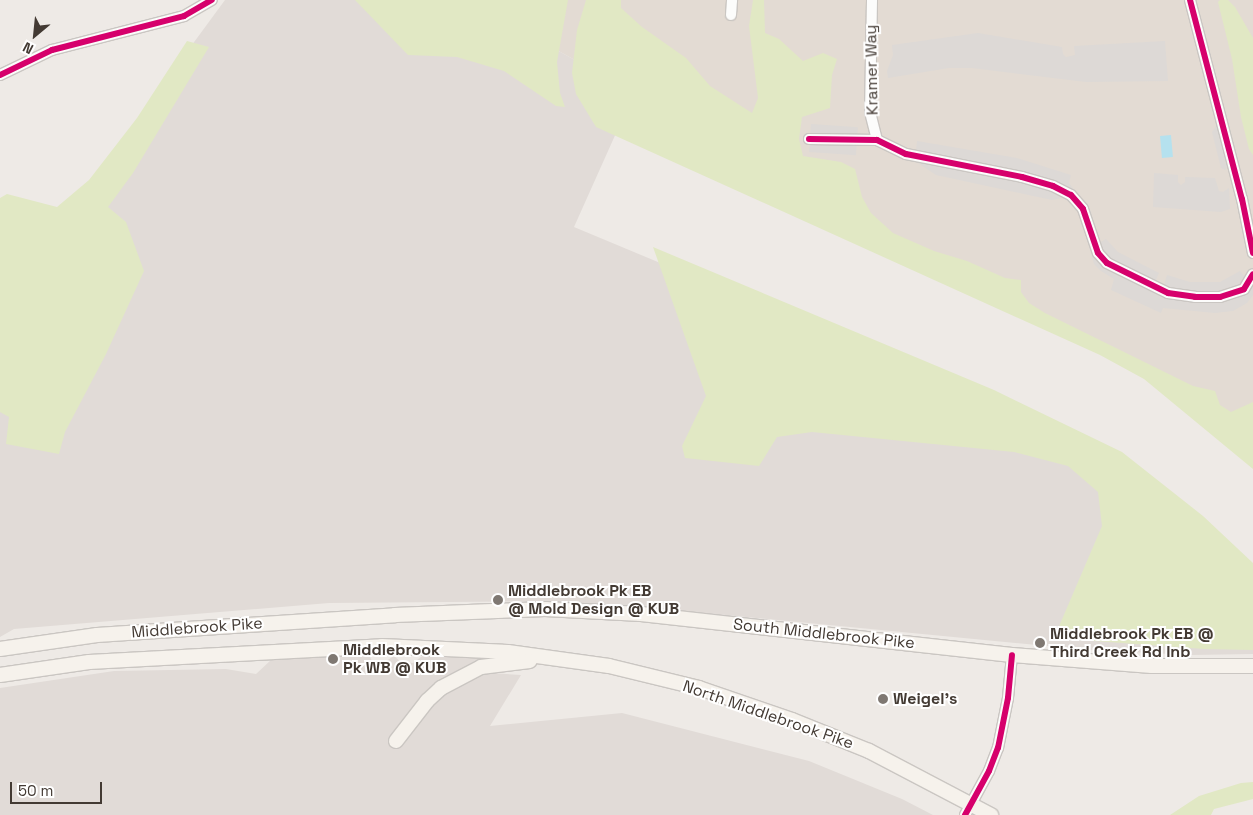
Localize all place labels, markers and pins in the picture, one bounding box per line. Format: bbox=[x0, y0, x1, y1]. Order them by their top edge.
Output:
place label: Middlebrook Pk EB @ Mold Design @ KUB bbox=[508, 581, 679, 619]
marker: Middlebrook Pk EB @ Mold Design @ KUB bbox=[492, 594, 504, 606]
place label: Middlebrook Pk EB @ Third Creek Rd Inb bbox=[1050, 624, 1214, 662]
marker: Middlebrook Pk EB @ Third Creek Rd Inb bbox=[1034, 637, 1046, 649]
place label: Middlebrook Pk WB @ KUB bbox=[343, 640, 446, 678]
marker: Middlebrook Pk WB @ KUB bbox=[327, 653, 339, 665]
place label: Weigel's bbox=[893, 689, 957, 709]
marker: Weigel's bbox=[877, 693, 889, 705]

